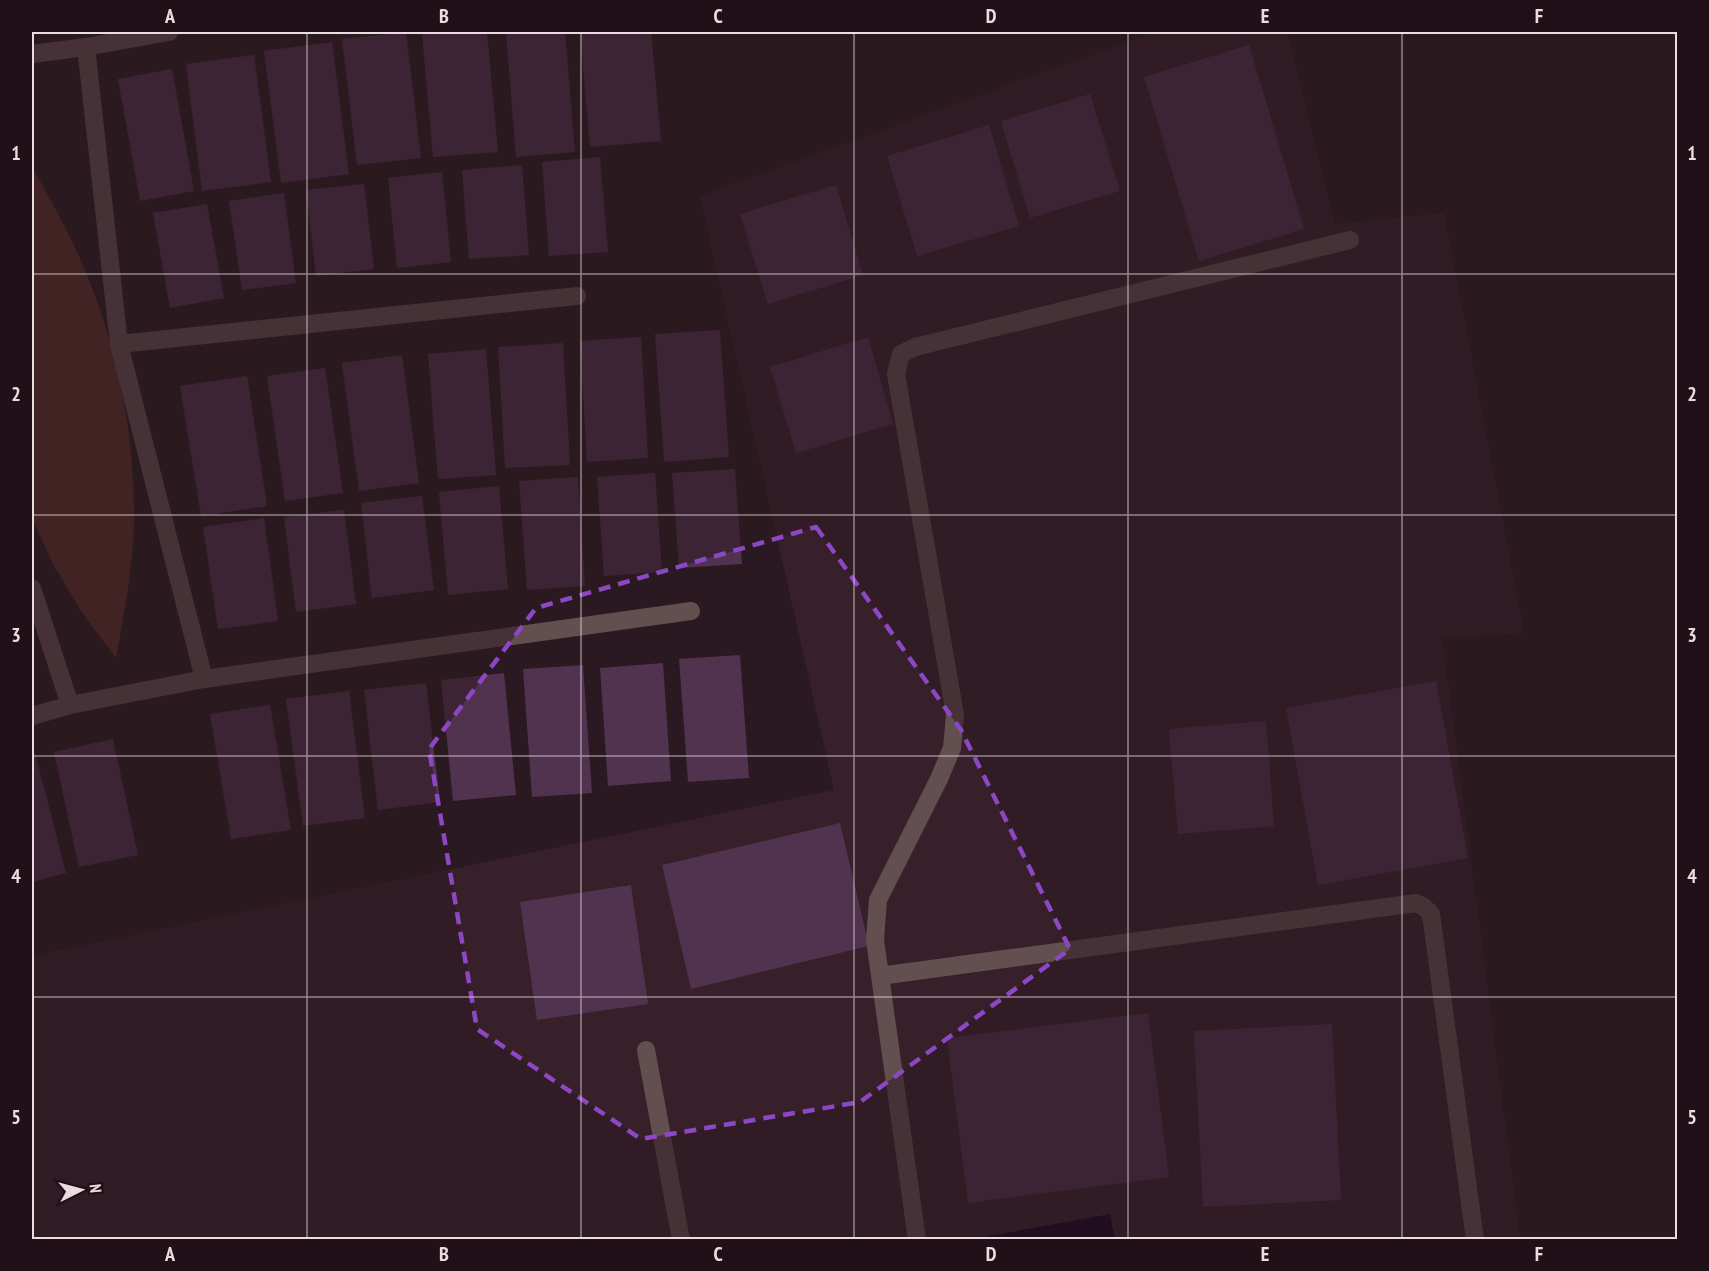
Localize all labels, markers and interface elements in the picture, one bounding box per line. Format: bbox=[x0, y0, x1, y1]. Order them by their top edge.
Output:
text: A bbox=[164, 3, 176, 29]
text: B bbox=[439, 3, 449, 29]
text: C bbox=[713, 3, 723, 29]
text: D bbox=[986, 3, 997, 29]
text: E bbox=[1261, 3, 1269, 29]
text: F bbox=[1535, 3, 1543, 29]
text: 1 bbox=[11, 140, 21, 166]
text: 1 bbox=[1687, 140, 1697, 166]
text: 2 bbox=[11, 381, 21, 407]
text: 2 bbox=[1687, 381, 1697, 407]
text: 3 bbox=[11, 622, 21, 648]
text: 3 bbox=[1687, 622, 1697, 648]
text: 4 bbox=[11, 863, 21, 889]
text: 4 bbox=[1687, 863, 1697, 889]
text: 5 bbox=[11, 1104, 21, 1130]
text: 5 bbox=[1687, 1104, 1697, 1130]
north arrow bbox=[51, 1160, 111, 1220]
text: N bbox=[86, 1183, 106, 1194]
text: A bbox=[164, 1241, 176, 1267]
text: B bbox=[439, 1241, 449, 1267]
text: C bbox=[713, 1241, 723, 1267]
text: D bbox=[986, 1241, 997, 1267]
text: E bbox=[1261, 1241, 1269, 1267]
text: F bbox=[1535, 1241, 1543, 1267]

